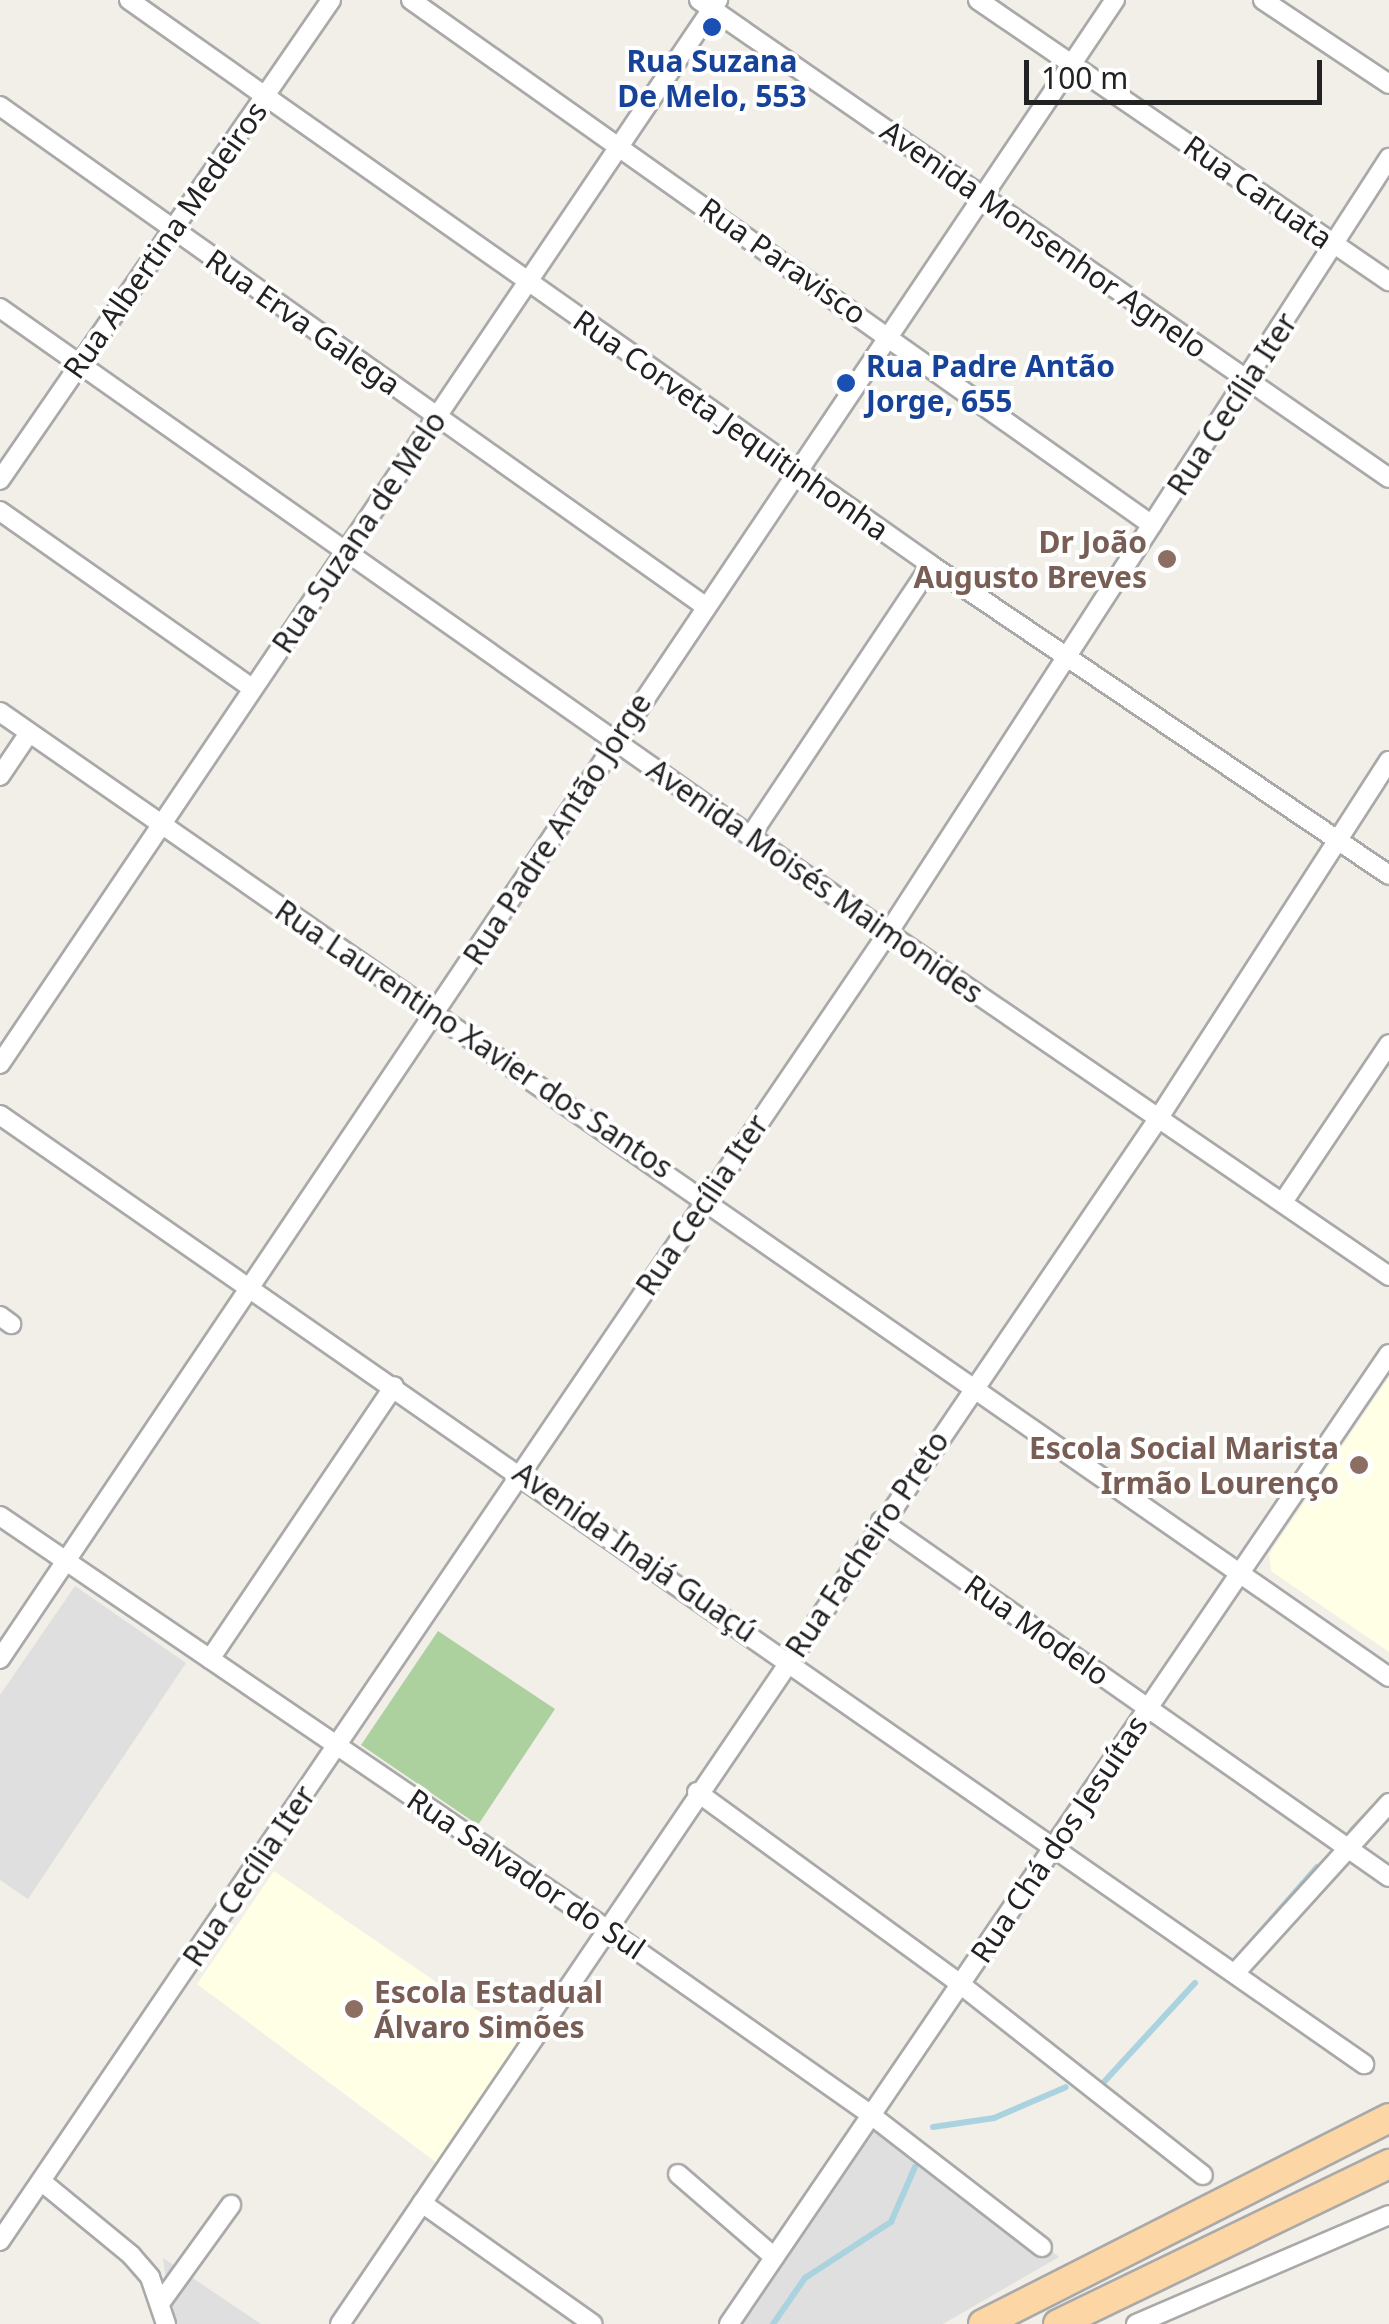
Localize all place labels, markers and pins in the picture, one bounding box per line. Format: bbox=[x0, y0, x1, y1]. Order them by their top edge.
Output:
marker: Rua Suzana De Melo, 553 bbox=[701, 16, 723, 38]
place label: Rua Suzana De Melo, 553 bbox=[617, 43, 807, 114]
place label: Rua Padre Antão Jorge, 655 bbox=[866, 348, 1115, 418]
marker: Rua Padre Antão Jorge, 655 bbox=[835, 372, 857, 394]
place label: Dr João Augusto Breves bbox=[913, 524, 1147, 594]
marker: Dr João Augusto Breves bbox=[1156, 548, 1178, 570]
place label: Escola Social Marista Irmão Lourenço bbox=[1029, 1430, 1339, 1500]
marker: Escola Social Marista Irmão Lourenço bbox=[1348, 1454, 1370, 1476]
place label: Escola Estadual Álvaro Simões bbox=[374, 1974, 603, 2044]
marker: Escola Estadual Álvaro Simões bbox=[343, 1998, 365, 2020]

